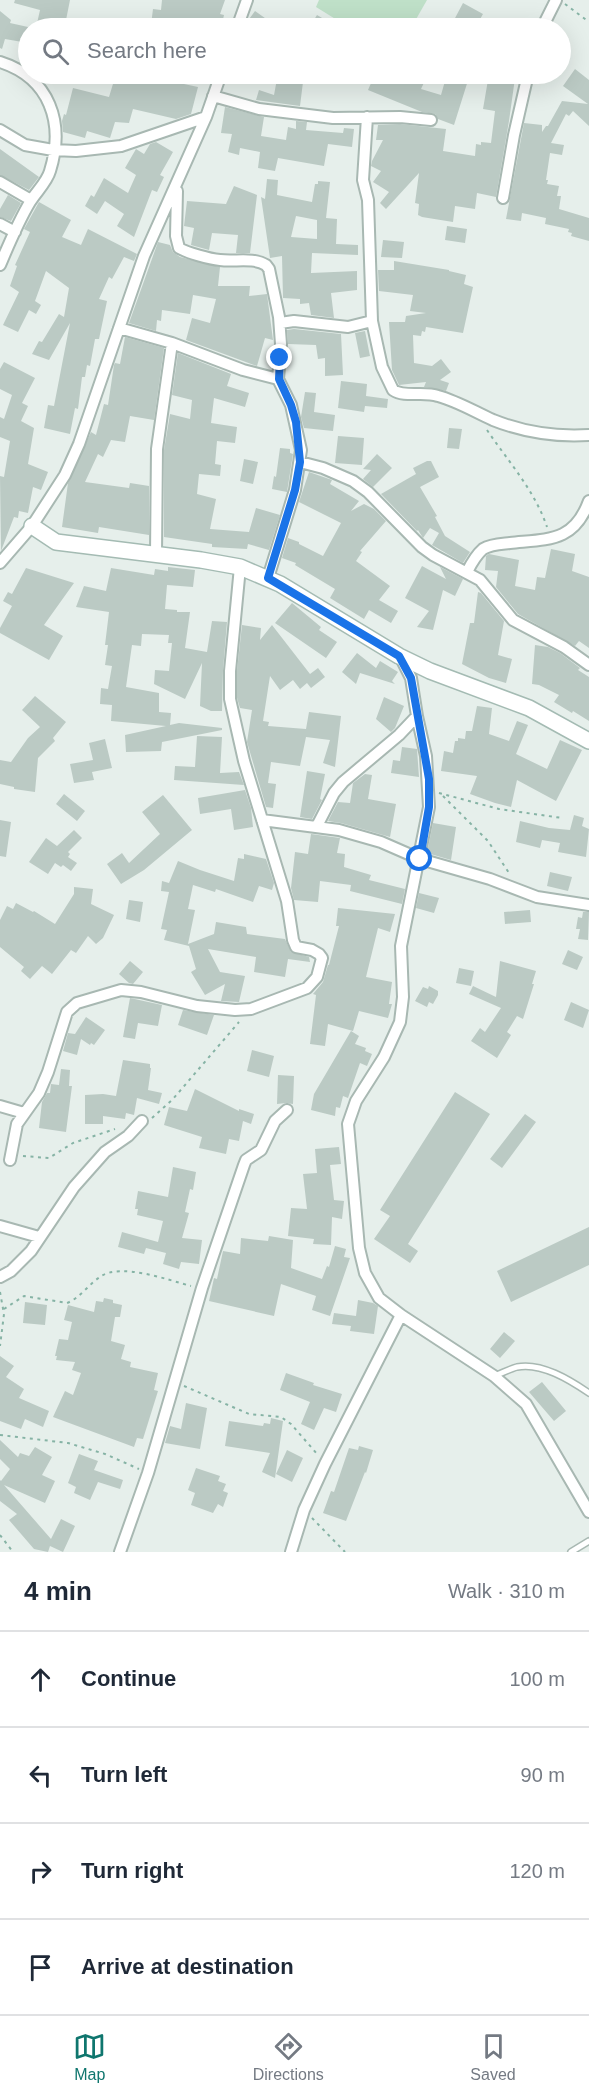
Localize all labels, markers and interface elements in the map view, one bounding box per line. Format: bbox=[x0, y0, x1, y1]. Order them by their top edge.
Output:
search box bbox=[18, 18, 571, 84]
icon: search bbox=[39, 35, 72, 68]
text: Search here bbox=[87, 38, 207, 63]
route end bbox=[266, 344, 292, 370]
route start bbox=[406, 845, 432, 871]
text: 4 min bbox=[24, 1576, 92, 1606]
text: Walk · 310 m bbox=[448, 1580, 565, 1602]
icon: ahead bbox=[24, 1663, 57, 1696]
text: Continue bbox=[81, 1666, 176, 1691]
text: 100 m bbox=[509, 1668, 565, 1690]
icon: left bbox=[24, 1759, 57, 1792]
text: Turn left bbox=[81, 1762, 167, 1787]
text: 90 m bbox=[521, 1764, 565, 1786]
icon: right bbox=[24, 1855, 57, 1888]
text: Turn right bbox=[81, 1858, 183, 1883]
text: 120 m bbox=[509, 1860, 565, 1882]
icon: arrive bbox=[24, 1951, 57, 1984]
text: Arrive at destination bbox=[81, 1954, 294, 1979]
tab: Map bbox=[73, 2030, 106, 2084]
tab: Directions bbox=[253, 2030, 324, 2084]
tab: Saved bbox=[470, 2030, 516, 2084]

